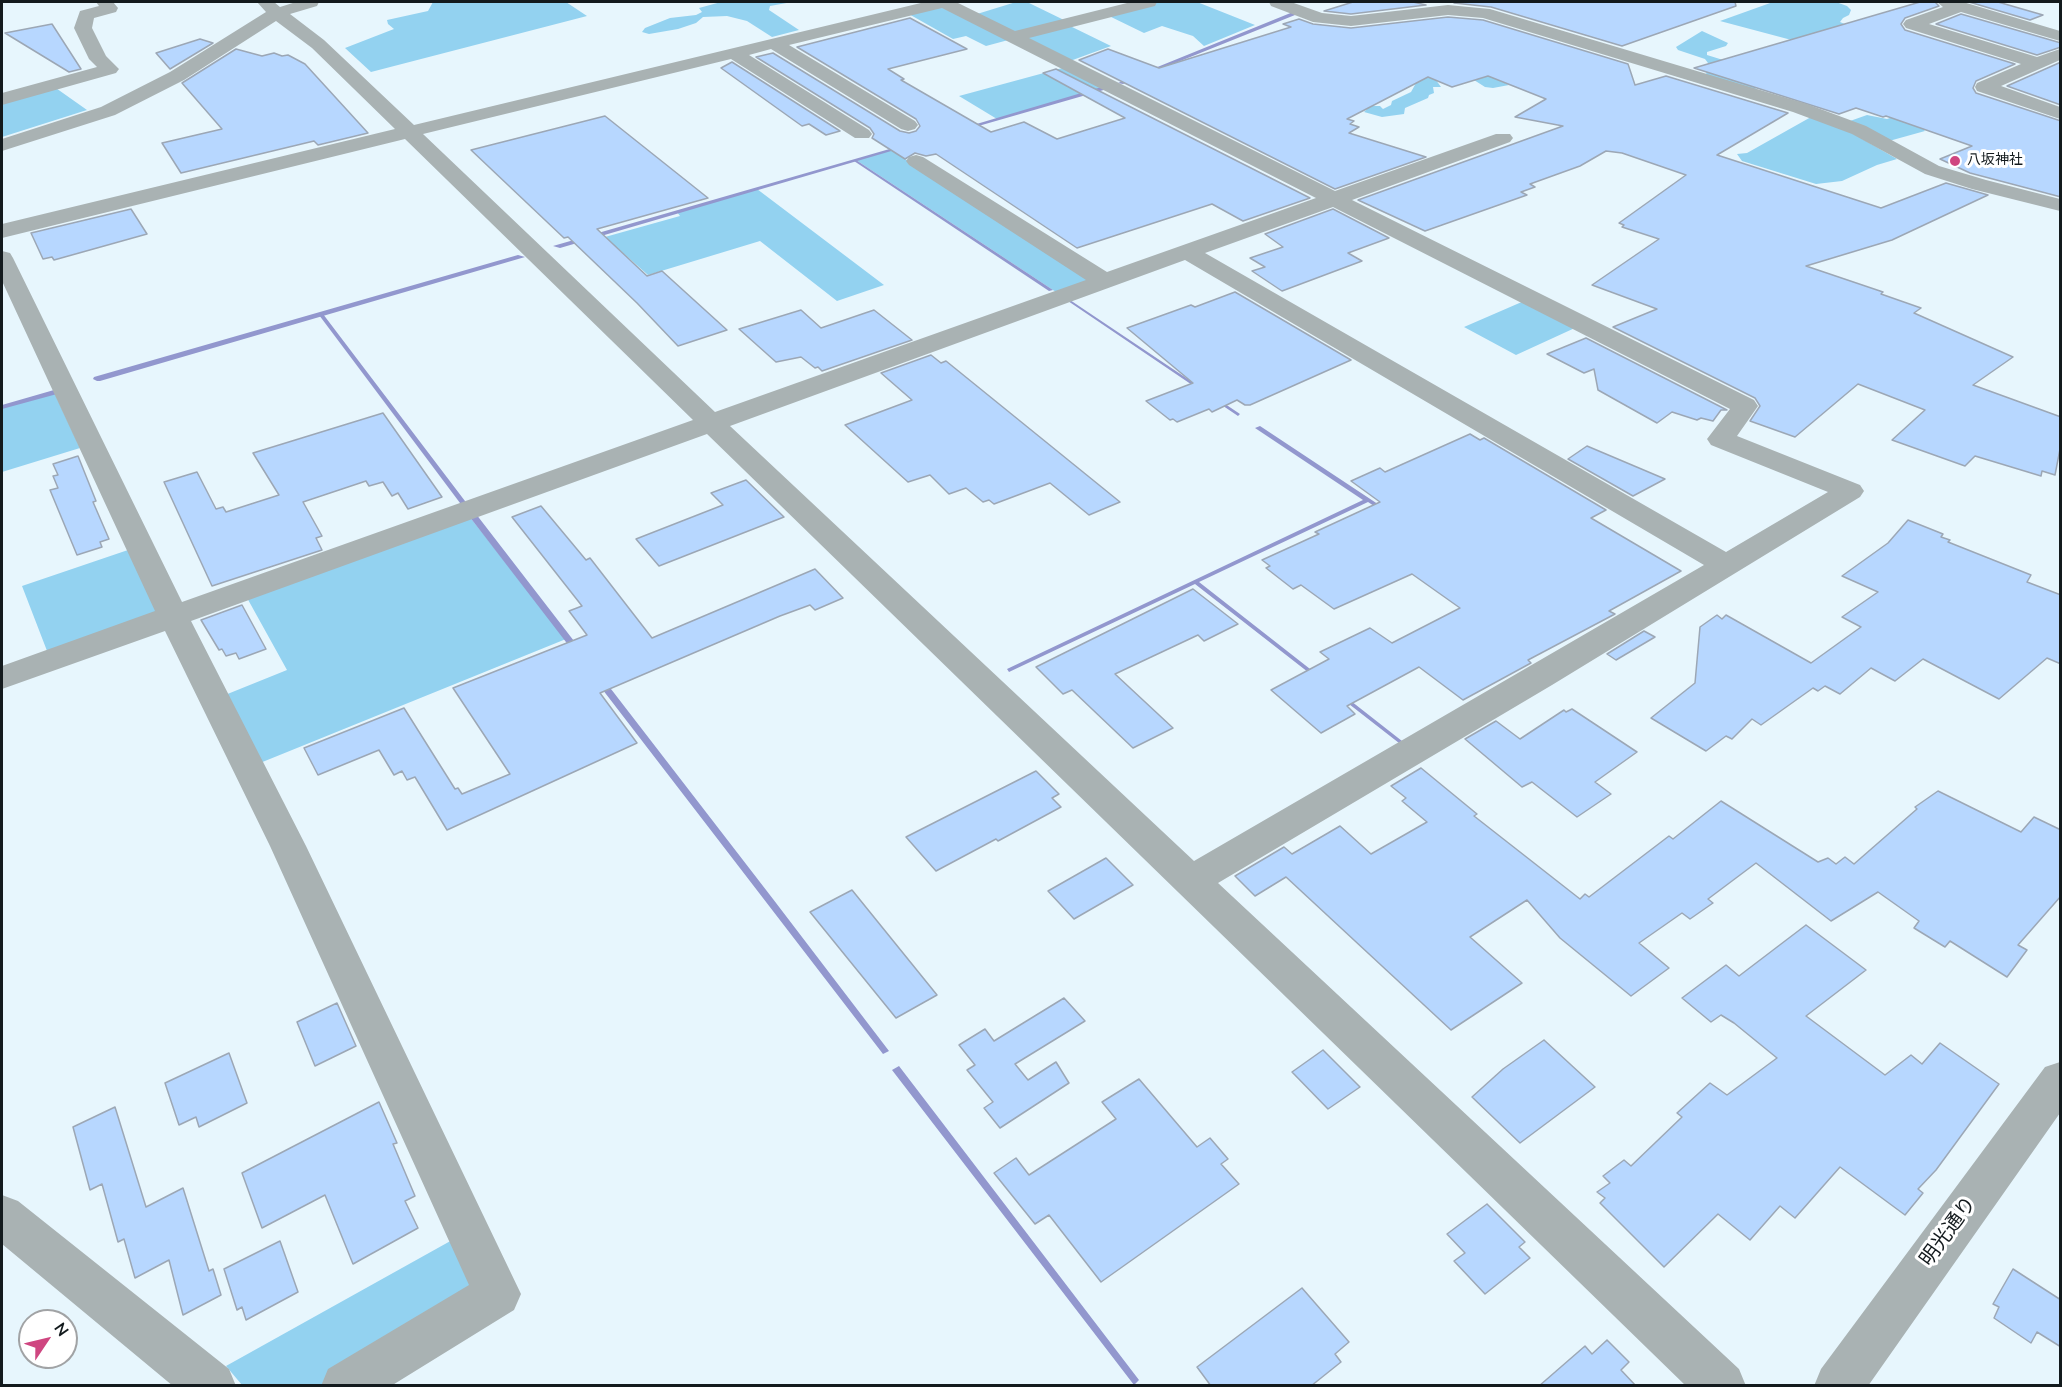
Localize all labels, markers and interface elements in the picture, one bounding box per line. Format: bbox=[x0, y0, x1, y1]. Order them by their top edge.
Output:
place label: 八坂神社 bbox=[1967, 153, 2023, 169]
marker: 八坂神社 bbox=[1948, 154, 1962, 168]
street label: 明光通り bbox=[1916, 1193, 1982, 1271]
north arrow bbox=[18, 1309, 78, 1369]
text: N bbox=[49, 1319, 74, 1341]

